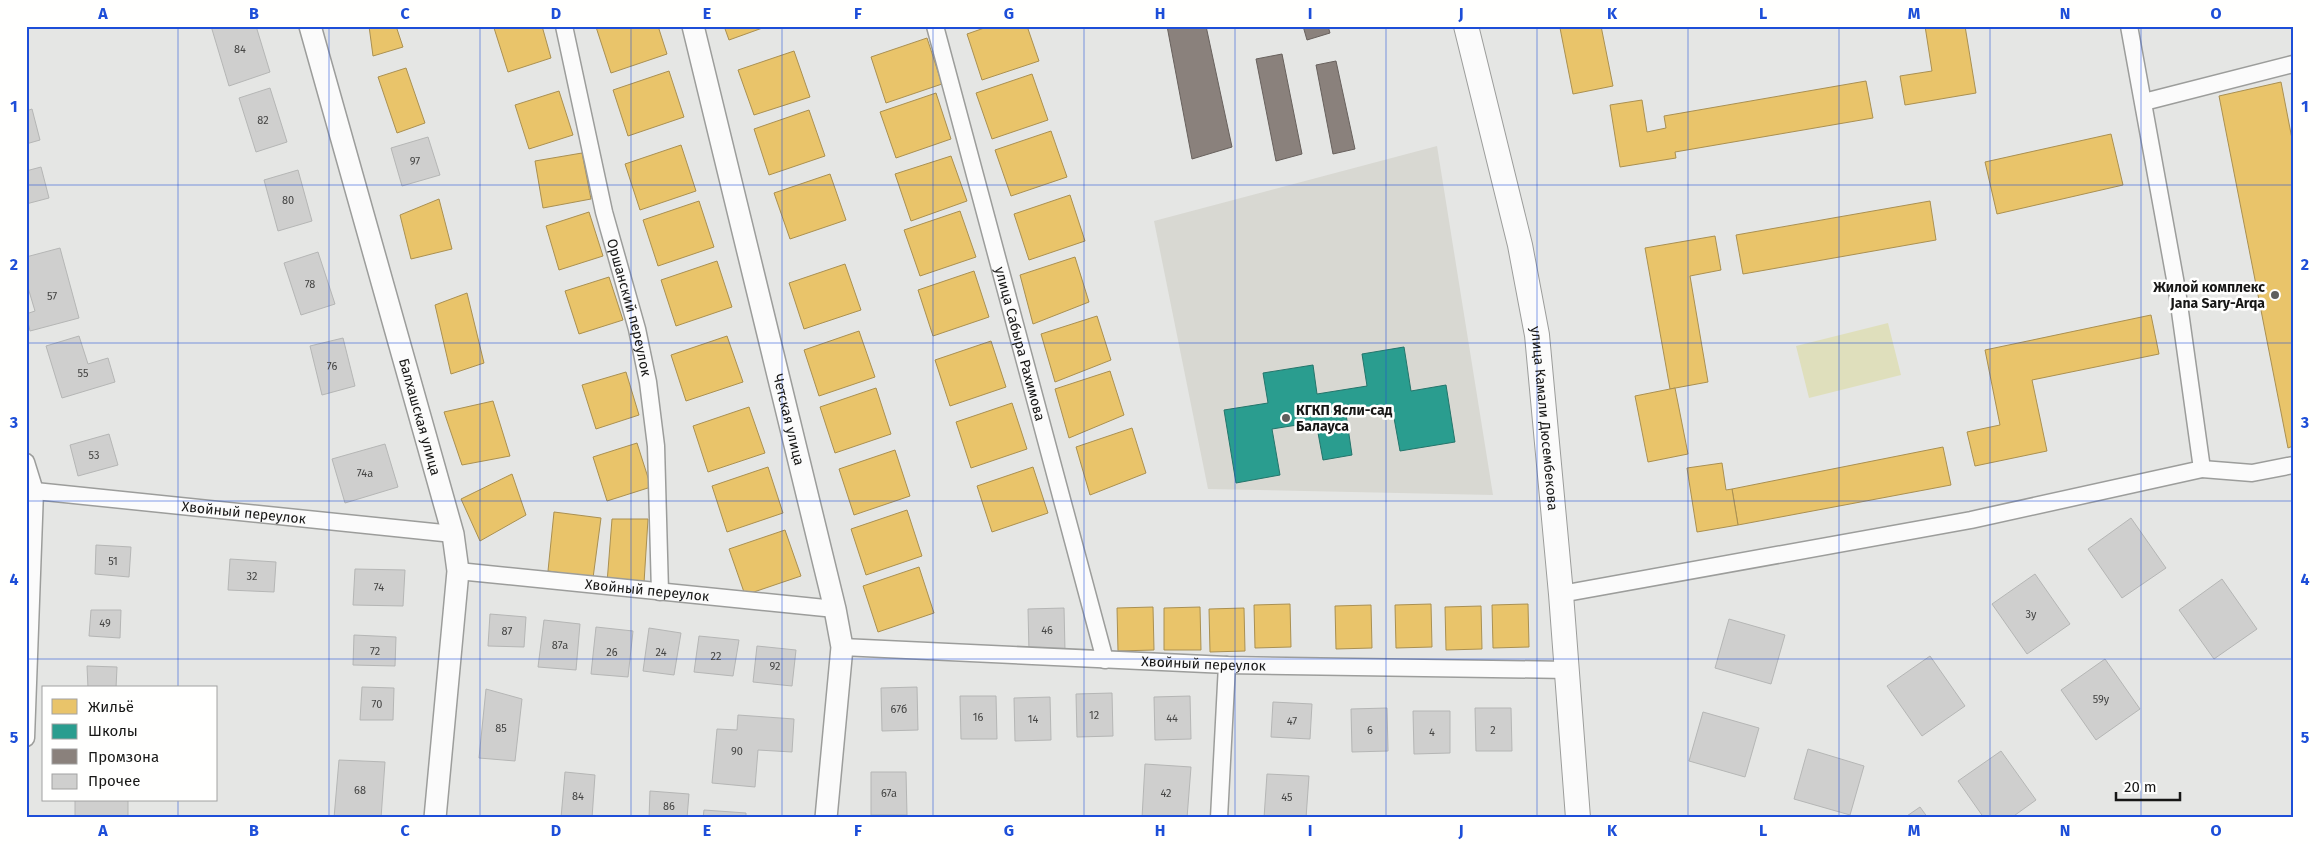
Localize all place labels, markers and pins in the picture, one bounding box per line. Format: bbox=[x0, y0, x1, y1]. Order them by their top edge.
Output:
place label: Жилой комплекс Jana Sary-Arqa bbox=[2152, 279, 2265, 312]
marker: Жилой комплекс Jana Sary-Arqa bbox=[2269, 289, 2281, 301]
place label: КГКП Ясли-сад Балауса bbox=[1296, 402, 1393, 435]
marker: КГКП Ясли-сад Балауса bbox=[1280, 412, 1292, 424]

